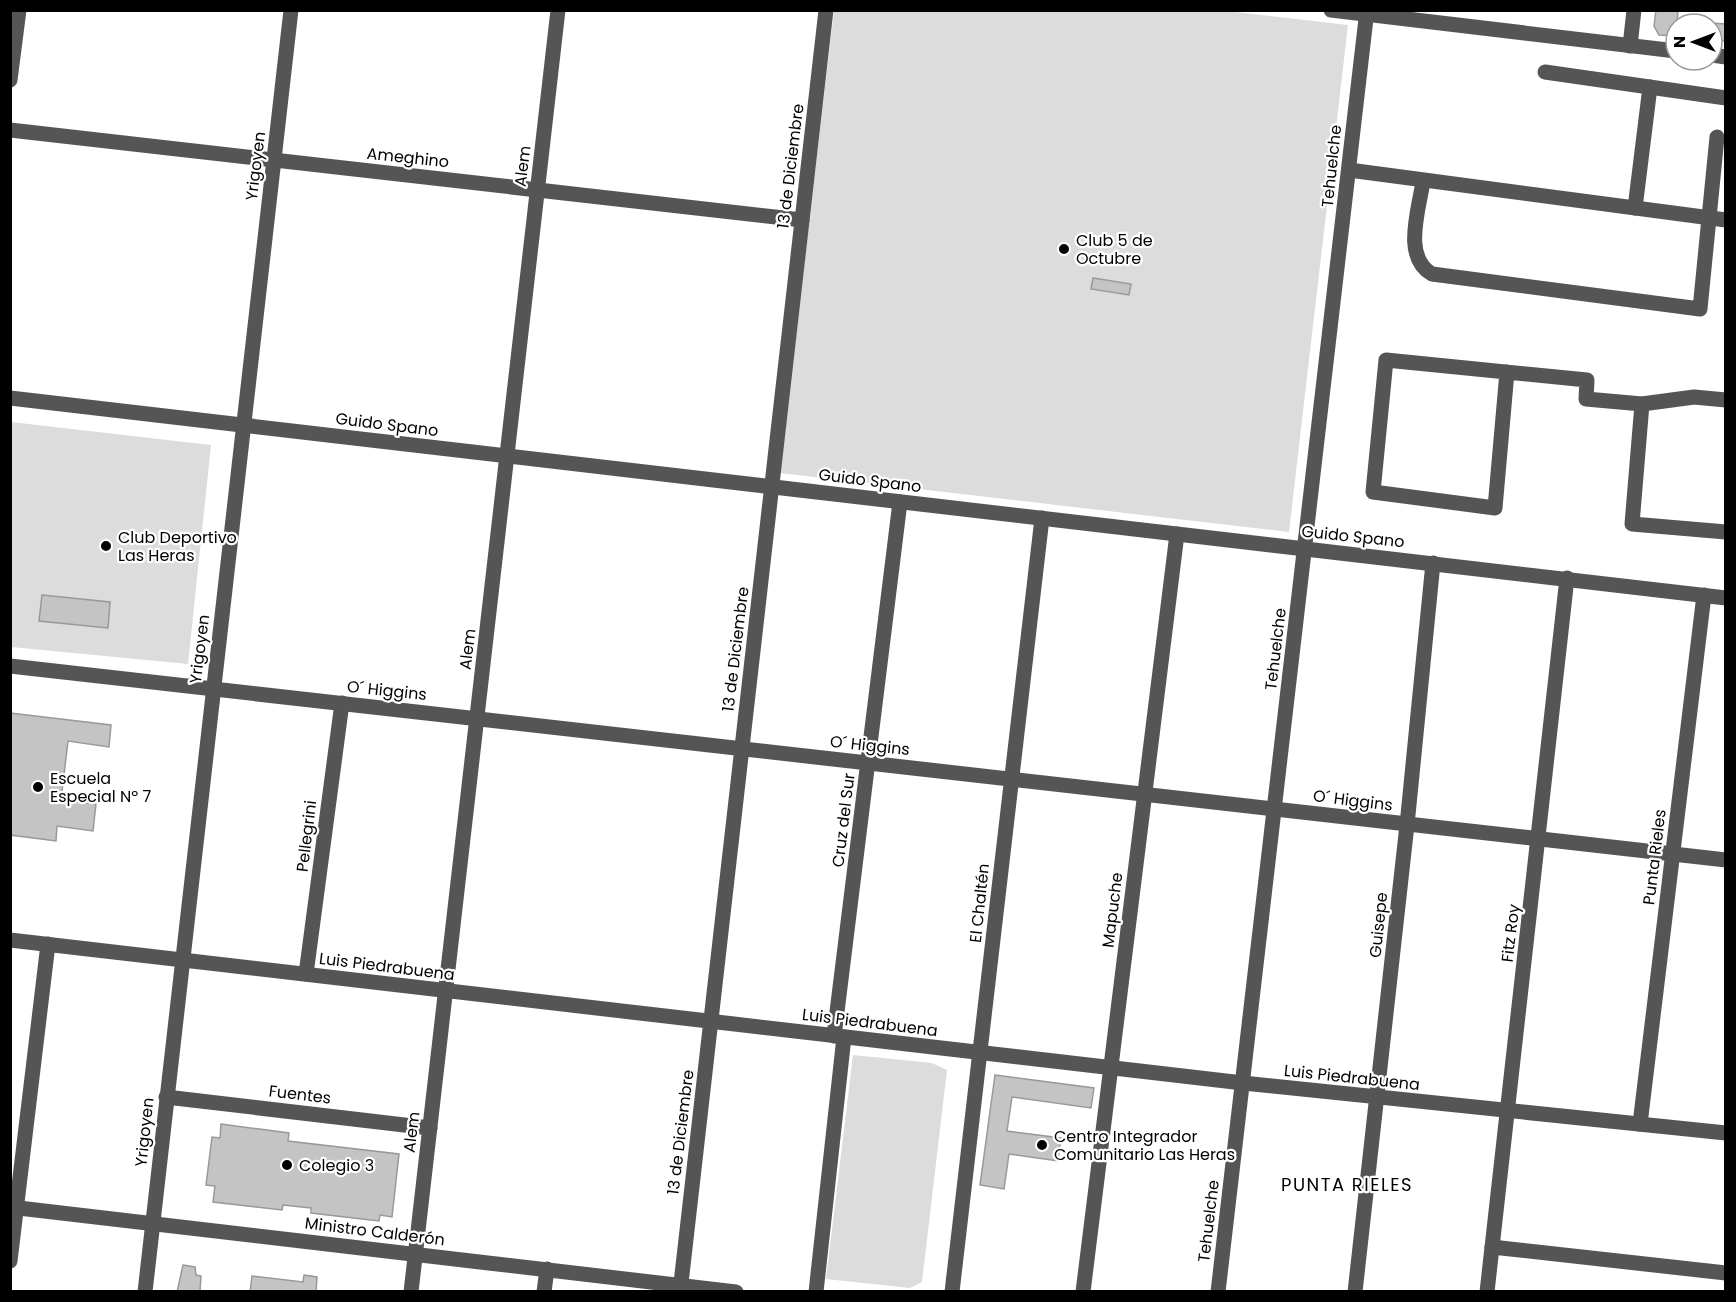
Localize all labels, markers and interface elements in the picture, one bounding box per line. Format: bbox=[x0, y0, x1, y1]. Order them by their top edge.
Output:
north arrow bbox=[1664, 12, 1724, 72]
text: N bbox=[1668, 36, 1691, 48]
street label: 13 de Diciembre bbox=[771, 102, 810, 230]
street label: Tehuelche bbox=[1316, 124, 1347, 208]
street label: Yrigoyen bbox=[240, 130, 271, 202]
street label: Ameghino bbox=[366, 142, 450, 173]
street label: Alem bbox=[509, 144, 536, 188]
place label: Club 5 de Octubre bbox=[1076, 229, 1153, 270]
marker: Club 5 de Octubre bbox=[1057, 242, 1071, 256]
street label: Guido Spano bbox=[334, 407, 440, 442]
street label: Guido Spano bbox=[817, 463, 923, 498]
street label: Guido Spano bbox=[1300, 520, 1406, 553]
place label: Club Deportivo Las Heras bbox=[118, 526, 237, 567]
marker: Club Deportivo Las Heras bbox=[99, 539, 113, 553]
street label: 13 de Diciembre bbox=[716, 585, 755, 713]
street label: Tehuelche bbox=[1259, 607, 1292, 692]
street label: Yrigoyen bbox=[184, 613, 215, 685]
street label: Alem bbox=[454, 627, 481, 671]
street label: O´ Higgins bbox=[346, 675, 428, 706]
street label: O´ Higgins bbox=[829, 730, 911, 761]
place label: Escuela Especial Nº 7 bbox=[50, 767, 151, 808]
street label: Cruz del Sur bbox=[826, 772, 861, 868]
marker: Escuela Especial Nº 7 bbox=[31, 780, 45, 794]
street label: O´ Higgins bbox=[1312, 784, 1394, 817]
street label: Pellegrini bbox=[291, 799, 322, 873]
street label: Punta Rieles bbox=[1637, 808, 1672, 906]
street label: El Chaltén bbox=[964, 862, 995, 944]
street label: Mapuche bbox=[1096, 871, 1129, 949]
street label: Guisepe bbox=[1364, 891, 1393, 959]
street label: Fitz Roy bbox=[1496, 903, 1525, 963]
street label: Luis Piedrabuena bbox=[318, 947, 456, 986]
street label: Luis Piedrabuena bbox=[801, 1003, 939, 1042]
street label: Luis Piedrabuena bbox=[1283, 1059, 1421, 1096]
street label: 13 de Diciembre bbox=[661, 1068, 700, 1196]
street label: Fuentes bbox=[267, 1079, 332, 1110]
street label: Yrigoyen bbox=[129, 1096, 160, 1168]
street label: Alem bbox=[398, 1110, 425, 1154]
place label: Centro Integrador Comunitario Las Heras bbox=[1054, 1125, 1235, 1166]
marker: Centro Integrador Comunitario Las Heras bbox=[1035, 1138, 1049, 1152]
place label: Colegio 3 bbox=[299, 1154, 374, 1177]
marker: Colegio 3 bbox=[280, 1158, 294, 1172]
district label: PUNTA RIELES bbox=[1281, 1172, 1413, 1197]
street label: Tehuelche bbox=[1192, 1179, 1225, 1264]
street label: Ministro Calderón bbox=[304, 1211, 446, 1251]

